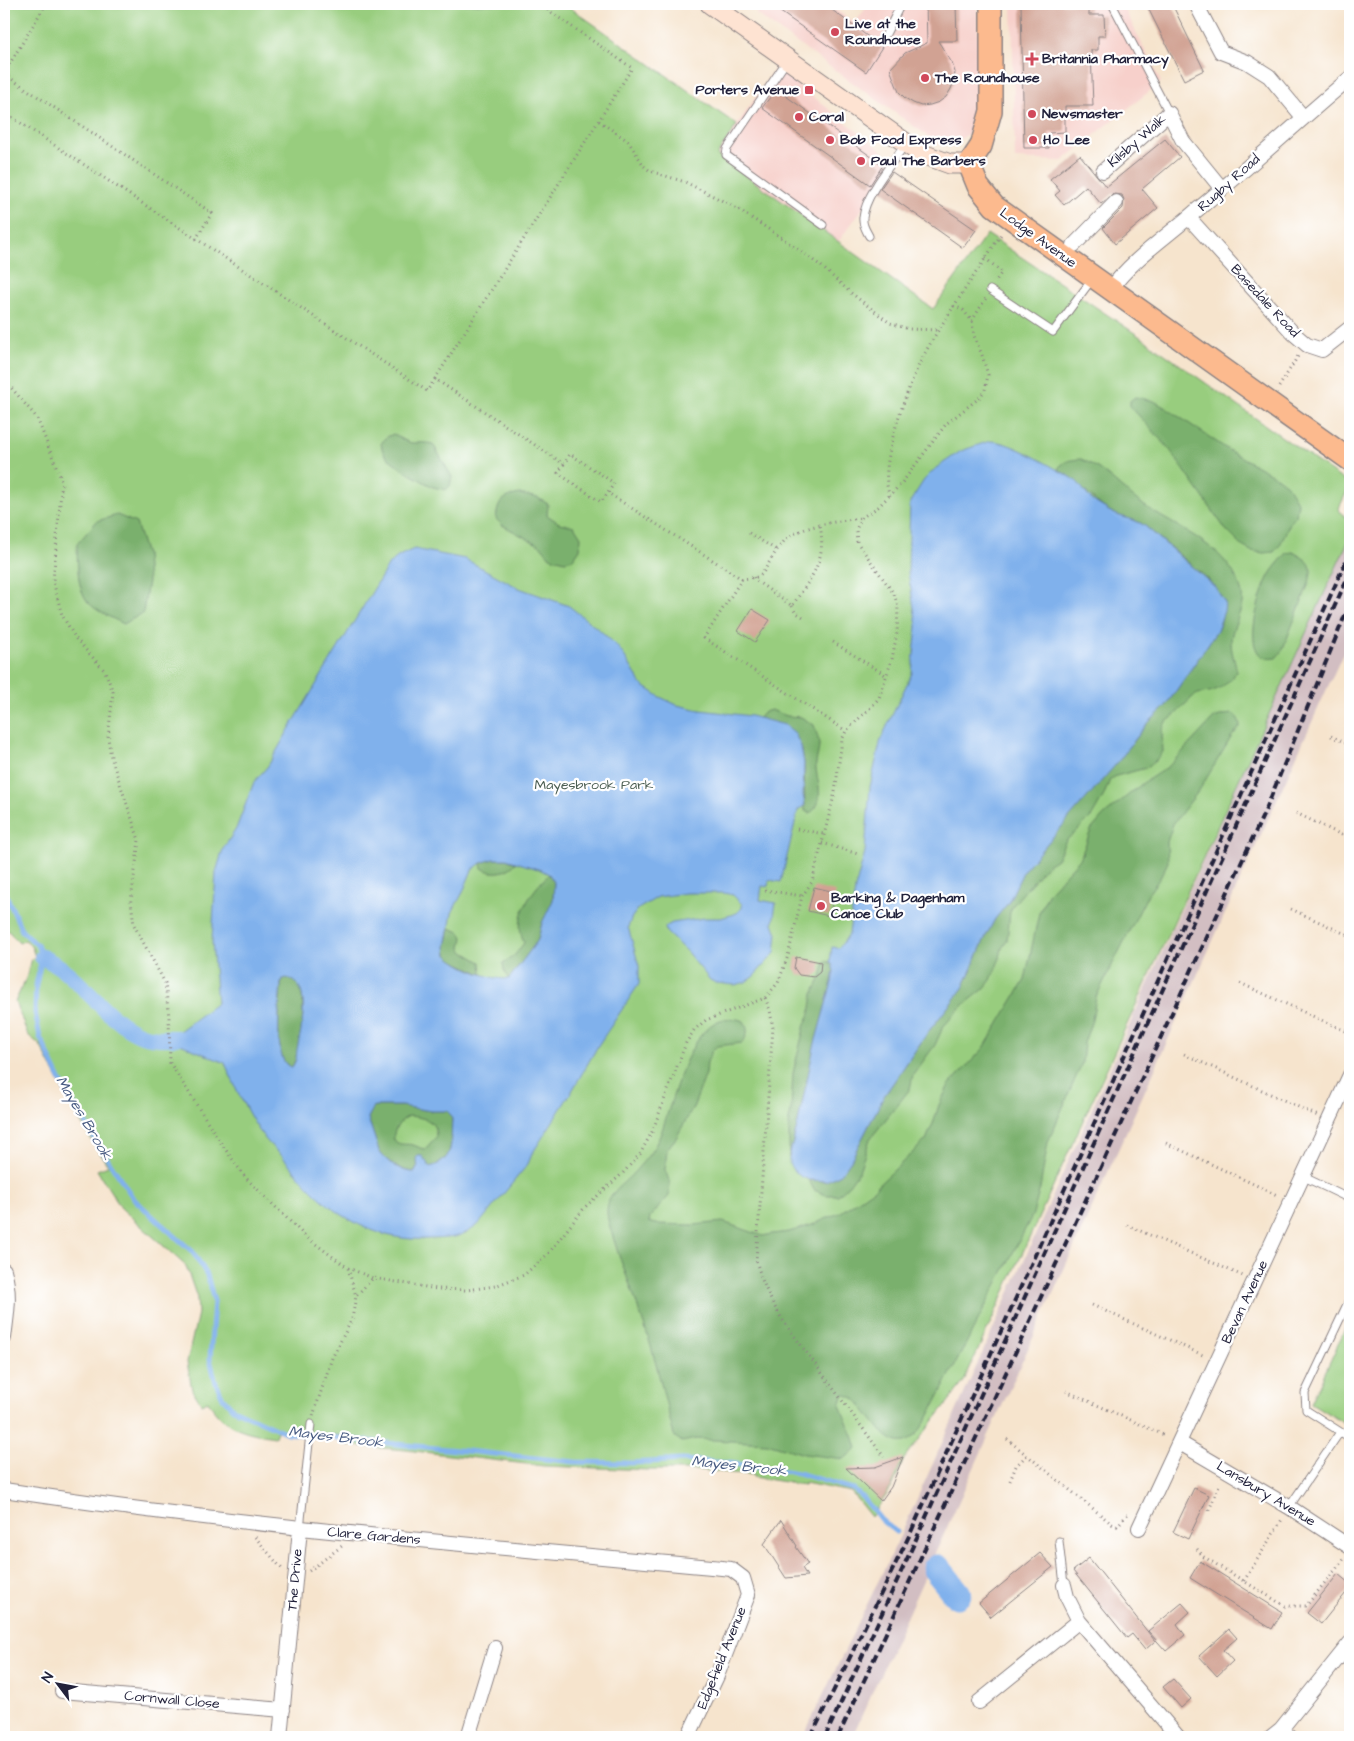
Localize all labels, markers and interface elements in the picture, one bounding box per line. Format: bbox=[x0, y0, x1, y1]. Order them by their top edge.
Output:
place label: Live at the Roundhouse bbox=[845, 14, 921, 50]
marker: Live at the Roundhouse bbox=[829, 26, 841, 38]
place label: Britannia Pharmacy bbox=[1042, 49, 1169, 69]
marker: Britannia Pharmacy bbox=[1026, 53, 1038, 65]
place label: The Roundhouse bbox=[934, 68, 1040, 88]
marker: The Roundhouse bbox=[919, 72, 931, 84]
place label: Porters Avenue bbox=[695, 80, 799, 100]
marker: Porters Avenue bbox=[803, 84, 815, 96]
place label: Newsmaster bbox=[1042, 104, 1123, 124]
place label: Coral bbox=[809, 107, 845, 127]
marker: Newsmaster bbox=[1026, 108, 1038, 120]
street label: Kilsby Walk bbox=[1103, 110, 1171, 172]
marker: Coral bbox=[793, 111, 805, 123]
place label: Bob Food Express bbox=[840, 130, 962, 150]
place label: Ho Lee bbox=[1043, 130, 1090, 150]
marker: Bob Food Express bbox=[824, 134, 836, 146]
marker: Ho Lee bbox=[1027, 134, 1039, 146]
street label: Rugby Road bbox=[1193, 150, 1265, 216]
place label: Paul The Barbers bbox=[871, 151, 986, 171]
marker: Paul The Barbers bbox=[855, 155, 867, 167]
street label: Lodge Avenue bbox=[995, 203, 1081, 273]
street label: Basedale Road bbox=[1226, 260, 1304, 342]
park label: Mayesbrook Park bbox=[535, 775, 654, 795]
place label: Barking & Dagenham Canoe Club bbox=[831, 888, 965, 924]
marker: Barking & Dagenham Canoe Club bbox=[815, 900, 827, 912]
water label: Mayes Brook bbox=[50, 1072, 118, 1165]
street label: Bevan Avenue bbox=[1217, 1257, 1273, 1347]
water label: Mayes Brook bbox=[287, 1421, 385, 1454]
water label: Mayes Brook bbox=[691, 1451, 788, 1482]
street label: Lansbury Avenue bbox=[1213, 1457, 1320, 1532]
street label: Clare Gardens bbox=[327, 1522, 421, 1550]
street label: The Drive bbox=[282, 1548, 308, 1612]
street label: Edgefield Avenue bbox=[692, 1603, 752, 1712]
north arrow bbox=[32, 1658, 82, 1708]
text: N bbox=[37, 1668, 59, 1687]
street label: Cornwall Close bbox=[124, 1686, 221, 1714]

